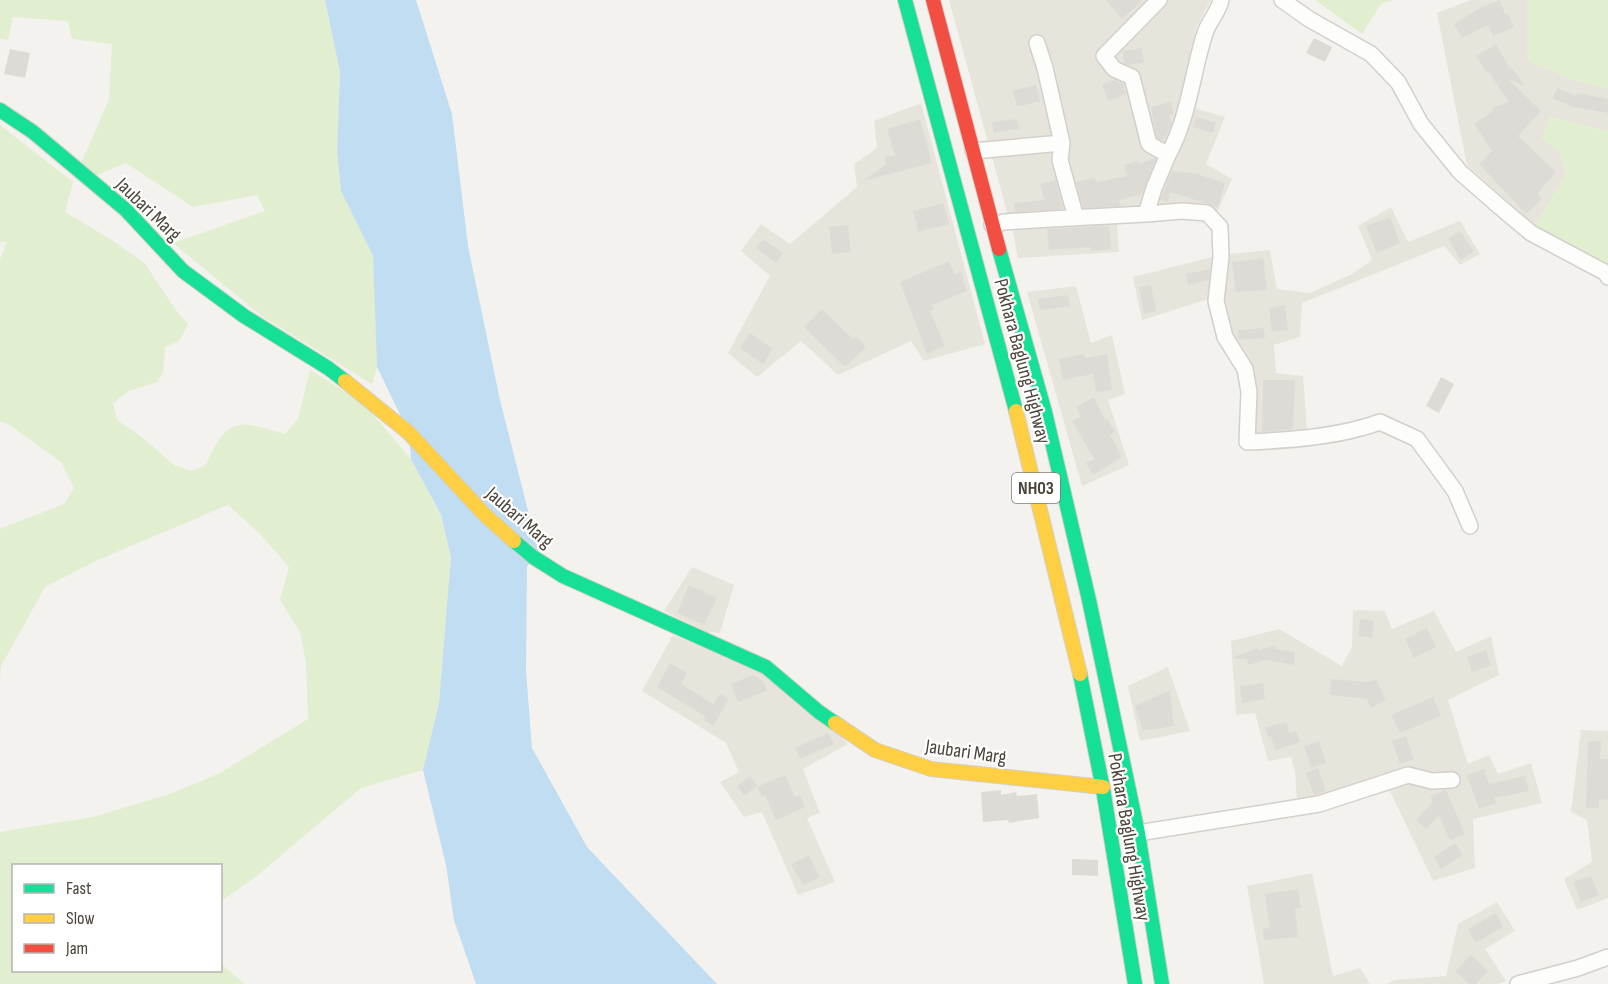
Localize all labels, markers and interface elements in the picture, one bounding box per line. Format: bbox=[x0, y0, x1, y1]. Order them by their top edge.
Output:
street label: Jaubari Marg bbox=[110, 172, 186, 247]
street label: Pokhara Baglung Highway bbox=[988, 276, 1056, 447]
road number: NH03 bbox=[1012, 473, 1060, 503]
street label: Jaubari Marg bbox=[480, 481, 558, 554]
street label: Jaubari Marg bbox=[923, 734, 1008, 770]
street label: Pokhara Baglung Highway bbox=[1102, 751, 1156, 923]
legend bbox=[12, 864, 222, 972]
text: Fast bbox=[66, 878, 92, 899]
text: Slow bbox=[66, 908, 95, 929]
text: Jam bbox=[65, 938, 88, 959]

